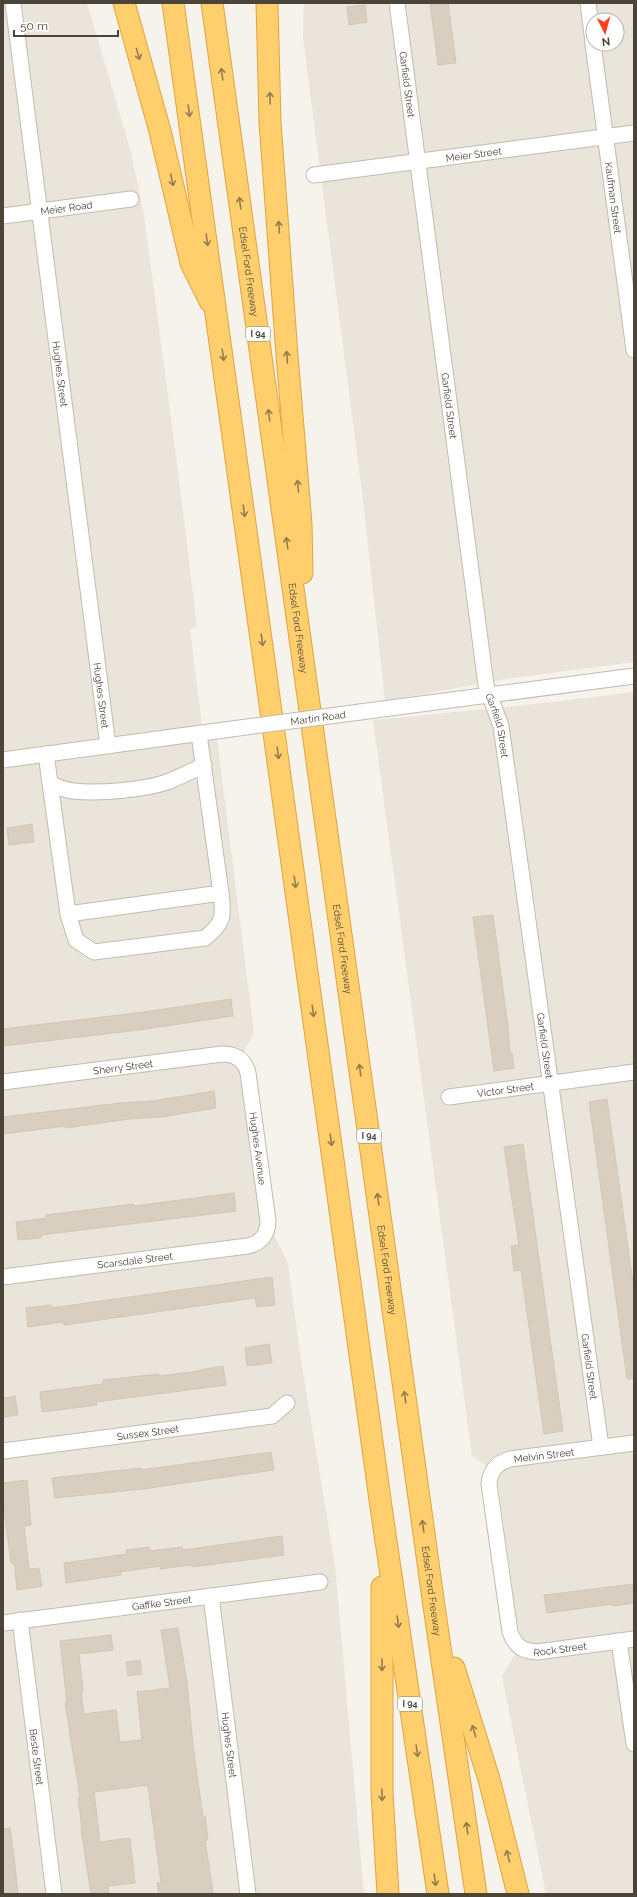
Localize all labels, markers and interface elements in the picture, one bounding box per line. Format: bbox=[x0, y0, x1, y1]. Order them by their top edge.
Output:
scale bar bbox=[14, 12, 118, 38]
north arrow bbox=[585, 12, 625, 52]
text: 50 m bbox=[20, 19, 48, 33]
text: N bbox=[601, 35, 611, 48]
one-way arrow bbox=[135, 47, 143, 60]
street label: Garfield Street bbox=[397, 51, 417, 119]
one-way arrow bbox=[218, 68, 226, 81]
one-way arrow bbox=[266, 92, 273, 105]
one-way arrow bbox=[185, 104, 193, 117]
street label: Meier Street bbox=[445, 145, 503, 164]
street label: Kaufman Street bbox=[603, 161, 623, 235]
one-way arrow bbox=[168, 173, 176, 186]
one-way arrow bbox=[236, 197, 244, 210]
street label: Meier Road bbox=[40, 199, 93, 217]
one-way arrow bbox=[275, 221, 282, 234]
street label: Edsel Ford Freeway bbox=[237, 226, 260, 318]
one-way arrow bbox=[203, 233, 211, 246]
road number: I 94 bbox=[246, 327, 270, 341]
street label: Hughes Street bbox=[50, 340, 70, 408]
one-way arrow bbox=[219, 349, 227, 362]
one-way arrow bbox=[284, 351, 291, 364]
street label: Garfield Street bbox=[439, 372, 459, 440]
one-way arrow bbox=[265, 409, 273, 422]
one-way arrow bbox=[295, 480, 302, 493]
one-way arrow bbox=[240, 504, 248, 517]
one-way arrow bbox=[283, 537, 291, 550]
street label: Edsel Ford Freeway bbox=[286, 582, 310, 674]
one-way arrow bbox=[258, 633, 266, 646]
street label: Hughes Street bbox=[91, 662, 111, 730]
street label: Garfield Street bbox=[483, 692, 510, 759]
street label: Martin Road bbox=[290, 709, 347, 727]
one-way arrow bbox=[274, 746, 282, 759]
one-way arrow bbox=[292, 875, 299, 888]
street label: Edsel Ford Freeway bbox=[331, 903, 354, 995]
one-way arrow bbox=[309, 1004, 317, 1017]
street label: Garfield Street bbox=[535, 1012, 555, 1080]
street label: Sherry Street bbox=[92, 1058, 154, 1076]
one-way arrow bbox=[356, 1064, 364, 1077]
street label: Victor Street bbox=[476, 1080, 535, 1099]
street label: Hughes Avenue bbox=[247, 1111, 268, 1186]
road number: I 94 bbox=[357, 1129, 381, 1143]
one-way arrow bbox=[327, 1133, 335, 1146]
one-way arrow bbox=[374, 1193, 382, 1206]
street label: Edsel Ford Freeway bbox=[375, 1224, 399, 1316]
street label: Scarsdale Street bbox=[97, 1250, 174, 1271]
street label: Garfield Street bbox=[579, 1333, 599, 1401]
one-way arrow bbox=[401, 1391, 409, 1404]
street label: Sussex Street bbox=[116, 1423, 180, 1442]
street label: Melvin Street bbox=[513, 1446, 576, 1465]
one-way arrow bbox=[419, 1520, 427, 1533]
street label: Edsel Ford Freeway bbox=[420, 1545, 443, 1637]
street label: Gaffke Street bbox=[131, 1594, 193, 1612]
one-way arrow bbox=[394, 1615, 402, 1628]
street label: Rock Street bbox=[533, 1640, 588, 1658]
one-way arrow bbox=[378, 1658, 386, 1671]
road number: I 94 bbox=[398, 1697, 422, 1711]
street label: Hughes Street bbox=[219, 1711, 239, 1779]
one-way arrow bbox=[470, 1725, 477, 1738]
street label: Beste Street bbox=[28, 1728, 46, 1787]
one-way arrow bbox=[413, 1744, 421, 1757]
one-way arrow bbox=[379, 1788, 386, 1801]
one-way arrow bbox=[463, 1822, 471, 1835]
one-way arrow bbox=[504, 1850, 511, 1863]
one-way arrow bbox=[431, 1873, 439, 1886]

